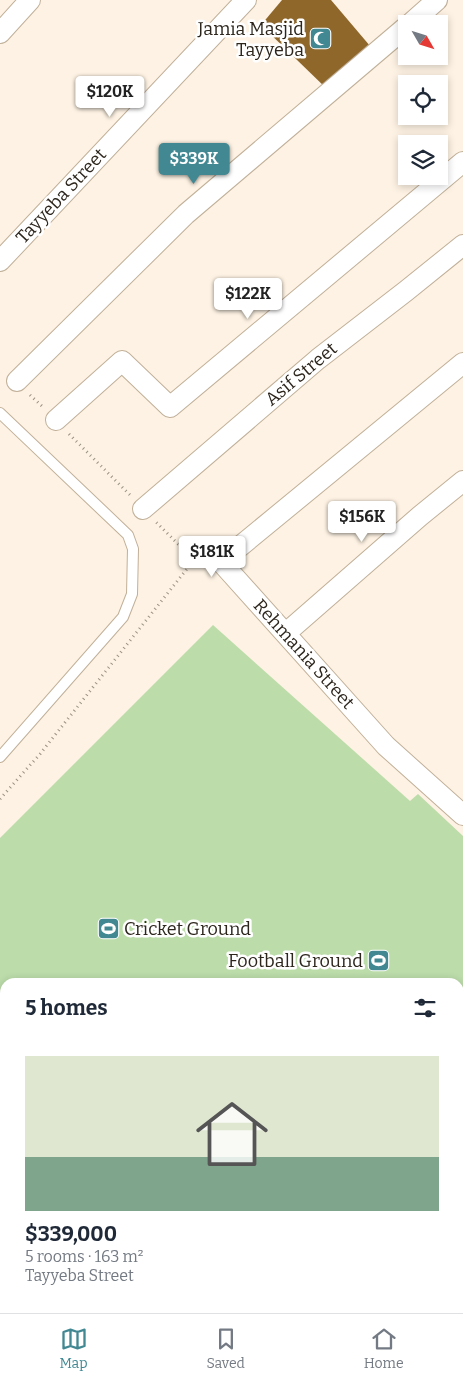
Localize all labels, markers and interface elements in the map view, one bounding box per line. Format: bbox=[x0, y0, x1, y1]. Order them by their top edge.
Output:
north arrow bbox=[398, 15, 448, 65]
map controls bbox=[398, 15, 448, 185]
place label: Jamia Masjid Tayyeba bbox=[197, 18, 304, 61]
mosque icon: Jamia Masjid Tayyeba bbox=[308, 27, 332, 51]
button: locate bbox=[398, 75, 448, 125]
pin: $120K bbox=[75, 76, 145, 118]
text: $120K bbox=[86, 82, 134, 101]
button: layers bbox=[398, 135, 448, 185]
pin: $339K bbox=[159, 142, 229, 185]
street label: Tayyeba Street bbox=[11, 143, 111, 248]
text: $339K bbox=[170, 149, 218, 168]
pin: $122K bbox=[213, 278, 283, 320]
text: $122K bbox=[225, 284, 271, 303]
street label: Asif Street bbox=[261, 337, 342, 410]
pin: $156K bbox=[327, 500, 397, 543]
text: $156K bbox=[339, 507, 385, 526]
pin: $181K bbox=[177, 536, 247, 578]
text: $181K bbox=[190, 542, 234, 561]
street label: Rehmania Street bbox=[249, 595, 359, 714]
sports icon: Cricket Ground bbox=[96, 917, 120, 941]
place label: Cricket Ground bbox=[124, 918, 251, 940]
sports icon: Football Ground bbox=[367, 949, 391, 973]
place label: Football Ground bbox=[228, 950, 363, 972]
icon: filters bbox=[411, 994, 439, 1022]
text: 5 homes bbox=[25, 995, 108, 1021]
icon: home bbox=[187, 1089, 277, 1179]
text: $339,000 bbox=[25, 1221, 117, 1247]
text: 5 rooms · 163 m² bbox=[25, 1247, 143, 1266]
text: Tayyeba Street bbox=[25, 1266, 134, 1285]
tab: Map bbox=[59, 1325, 88, 1372]
tab: Saved bbox=[206, 1325, 245, 1372]
tab: Home bbox=[364, 1325, 404, 1372]

